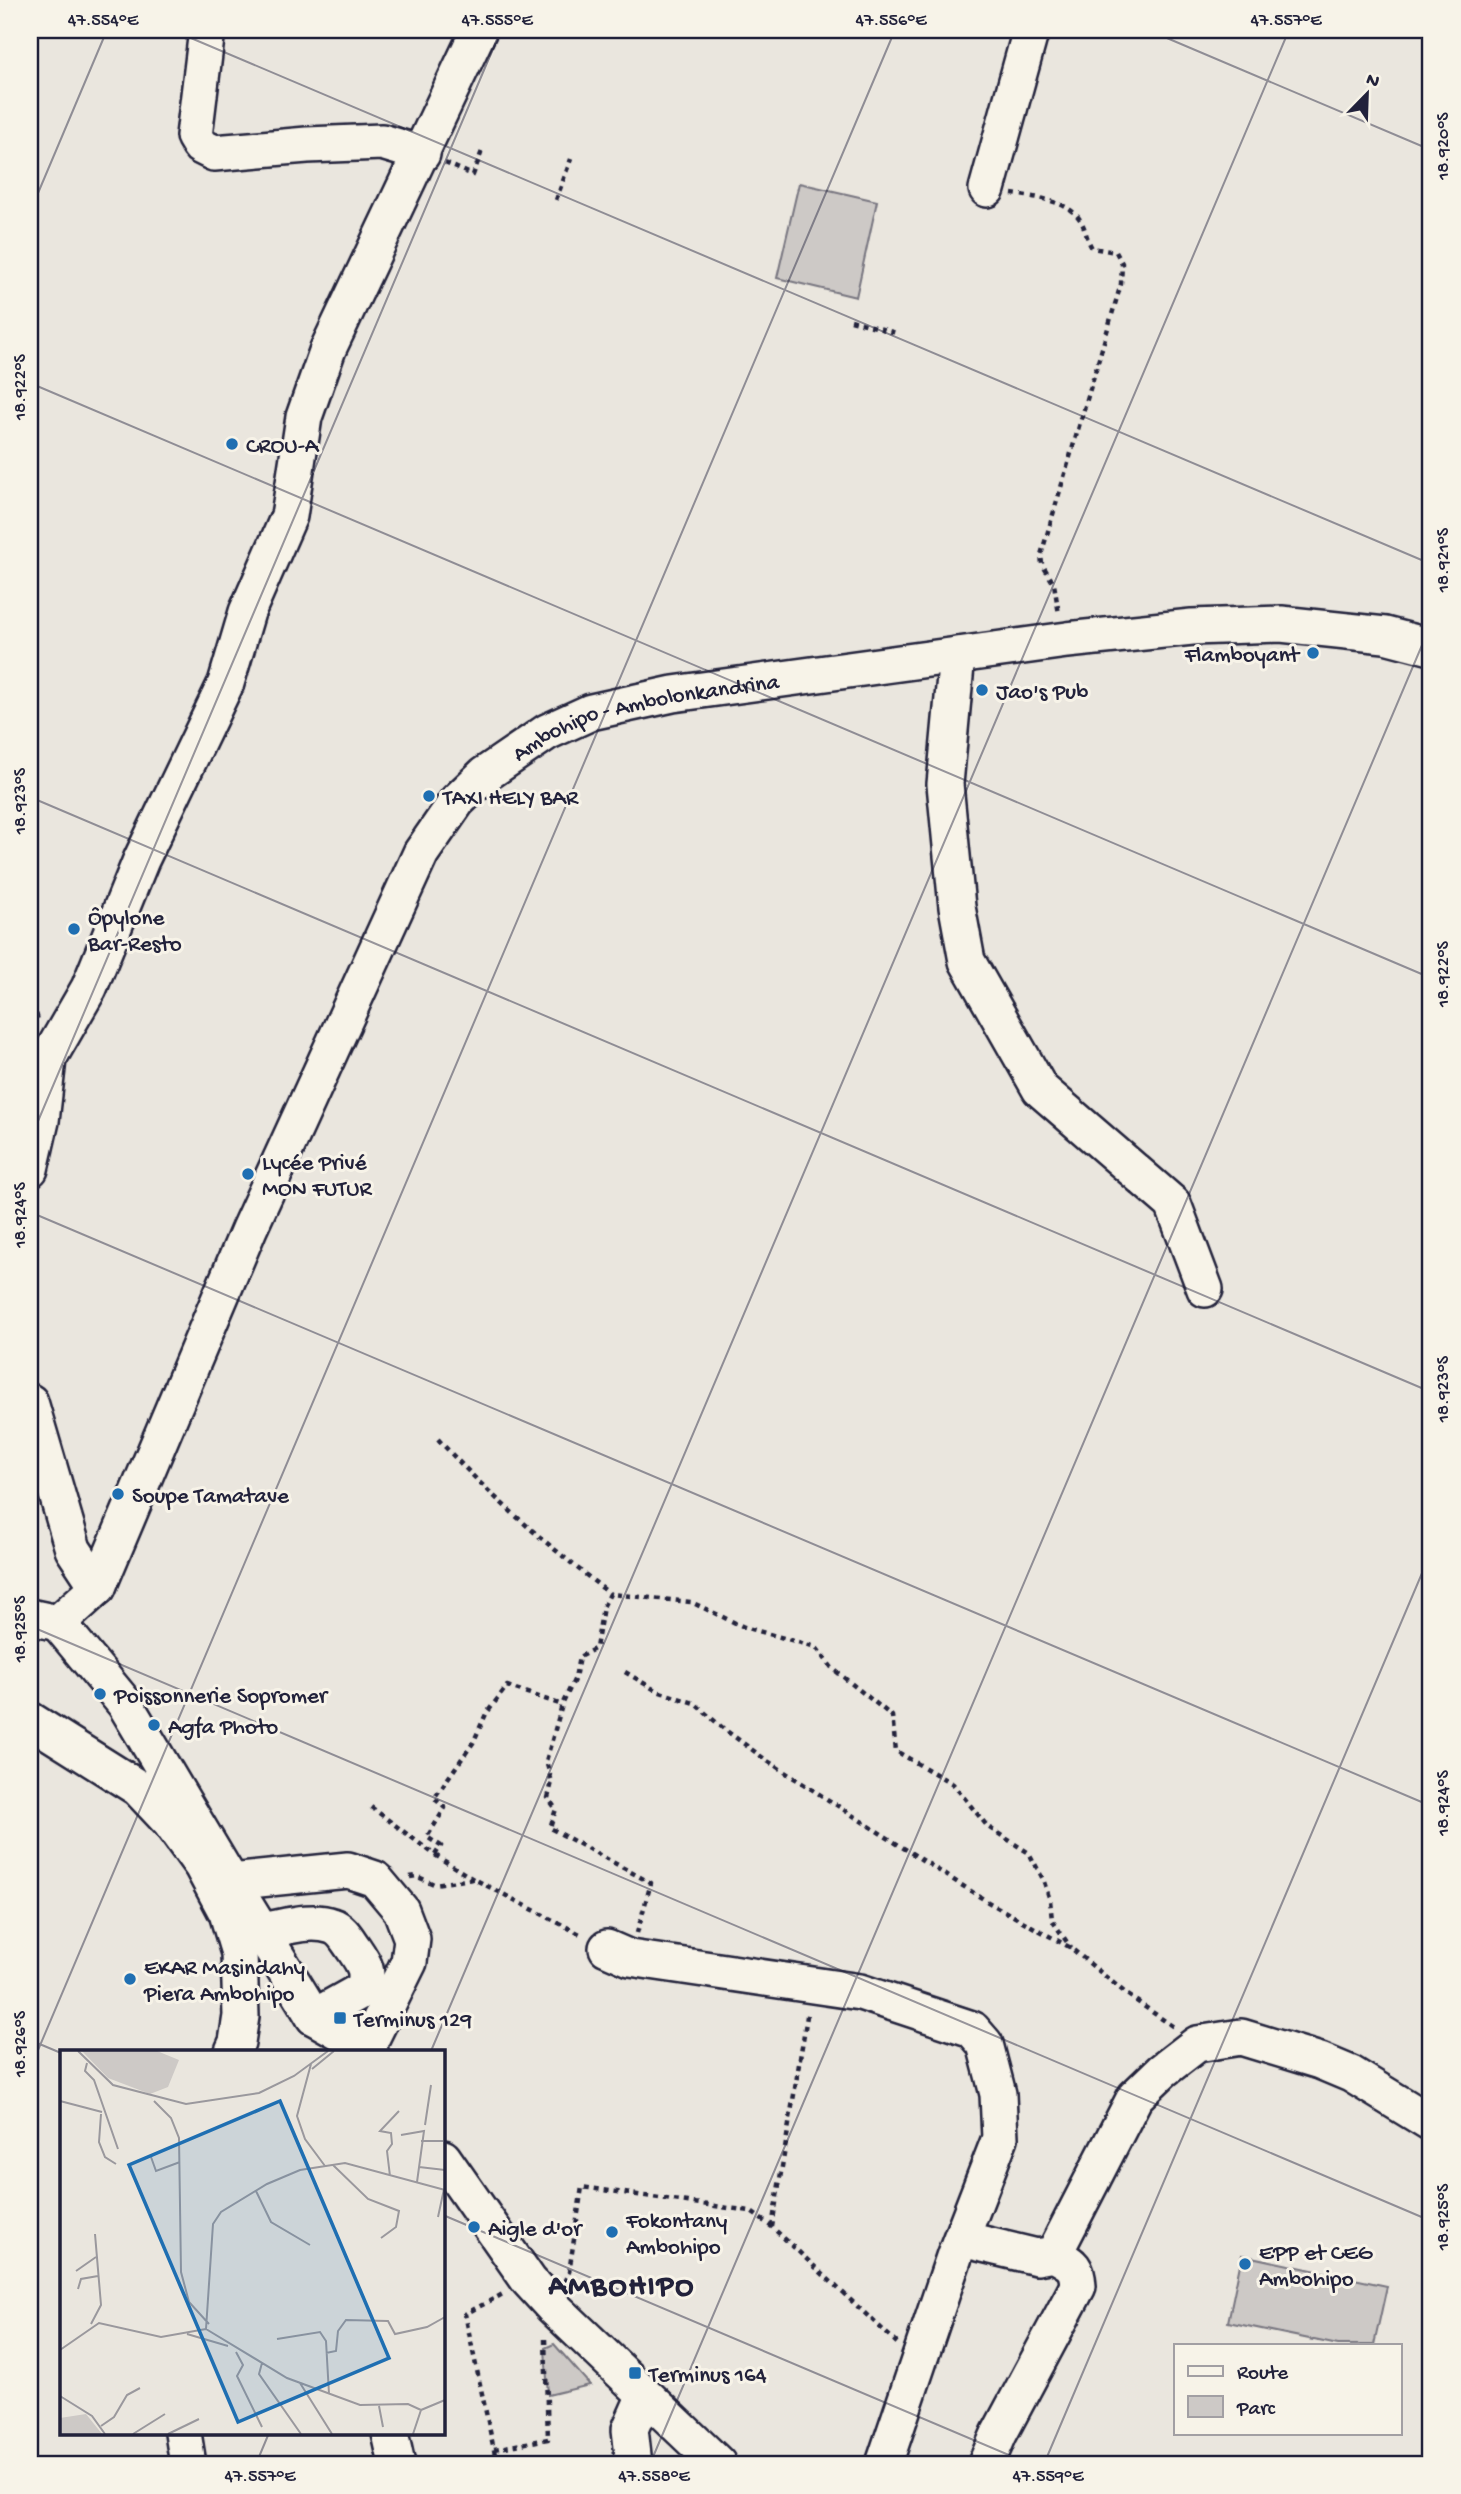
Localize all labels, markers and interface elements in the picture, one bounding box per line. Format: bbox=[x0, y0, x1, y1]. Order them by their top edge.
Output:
text: 47.554°E bbox=[68, 11, 139, 32]
text: 47.555°E bbox=[461, 11, 533, 32]
text: 47.556°E bbox=[856, 11, 927, 32]
text: 47.557°E bbox=[1250, 11, 1322, 32]
north arrow bbox=[1332, 60, 1402, 130]
text: N bbox=[1362, 69, 1382, 95]
text: 18.920°S bbox=[1434, 112, 1455, 181]
text: 18.922°S bbox=[11, 353, 32, 421]
place label: CROU-A bbox=[246, 434, 320, 461]
marker: CROU-A bbox=[224, 436, 240, 452]
text: 18.921°S bbox=[1434, 527, 1455, 593]
place label: Flamboyant bbox=[1184, 643, 1301, 670]
marker: Flamboyant bbox=[1305, 645, 1321, 661]
street label: Ambohipo - Ambolonkandrina bbox=[508, 669, 782, 769]
place label: Jao's Pub bbox=[996, 680, 1088, 707]
marker: Jao's Pub bbox=[974, 682, 990, 698]
text: 18.923°S bbox=[11, 767, 32, 835]
place label: TAXI HELY BAR bbox=[441, 786, 579, 813]
marker: TAXI HELY BAR bbox=[421, 788, 437, 804]
place label: Ôpylone Bar-Resto bbox=[87, 906, 182, 959]
marker: Ôpylone Bar-Resto bbox=[66, 921, 82, 937]
text: 18.922°S bbox=[1434, 940, 1455, 1008]
place label: Lycée Privé MON FUTUR bbox=[262, 1151, 372, 1204]
marker: Lycée Privé MON FUTUR bbox=[240, 1166, 256, 1182]
text: 18.924°S bbox=[11, 1182, 32, 1249]
text: 18.923°S bbox=[1434, 1355, 1455, 1423]
place label: Soupe Tamatave bbox=[132, 1484, 290, 1511]
marker: Soupe Tamatave bbox=[110, 1486, 126, 1502]
text: 18.925°S bbox=[11, 1595, 32, 1663]
place label: Poissonnerie Sopromer bbox=[113, 1684, 329, 1711]
marker: Poissonnerie Sopromer bbox=[92, 1686, 108, 1702]
place label: Agfa Photo bbox=[168, 1715, 278, 1742]
marker: Agfa Photo bbox=[146, 1717, 162, 1733]
text: 18.924°S bbox=[1434, 1770, 1455, 1837]
place label: EKAR Masindahy Piera Ambohipo bbox=[143, 1956, 305, 2009]
marker: EKAR Masindahy Piera Ambohipo bbox=[122, 1971, 138, 1987]
place label: Terminus 129 bbox=[352, 2008, 472, 2035]
text: 18.926°S bbox=[11, 2010, 32, 2078]
marker: Terminus 129 bbox=[332, 2010, 348, 2026]
inset map bbox=[60, 2050, 444, 2434]
text: 18.925°S bbox=[1434, 2183, 1455, 2251]
place label: Fokontany Ambohipo bbox=[625, 2209, 727, 2262]
place label: Aigle d'or bbox=[488, 2217, 583, 2244]
marker: Aigle d'or bbox=[466, 2219, 482, 2235]
marker: Fokontany Ambohipo bbox=[604, 2224, 620, 2240]
place label: EPP et CEG Ambohipo bbox=[1259, 2241, 1374, 2294]
marker: EPP et CEG Ambohipo bbox=[1237, 2256, 1253, 2272]
district label: AMBOHIPO bbox=[548, 2271, 695, 2306]
legend bbox=[1174, 2344, 1402, 2434]
text: Route bbox=[1237, 2362, 1289, 2387]
place label: Terminus 164 bbox=[647, 2363, 767, 2390]
marker: Terminus 164 bbox=[627, 2365, 643, 2381]
text: Parc bbox=[1236, 2398, 1276, 2423]
text: 47.557°E bbox=[224, 2467, 296, 2488]
text: 47.558°E bbox=[618, 2467, 691, 2488]
text: 47.559°E bbox=[1013, 2467, 1084, 2488]

